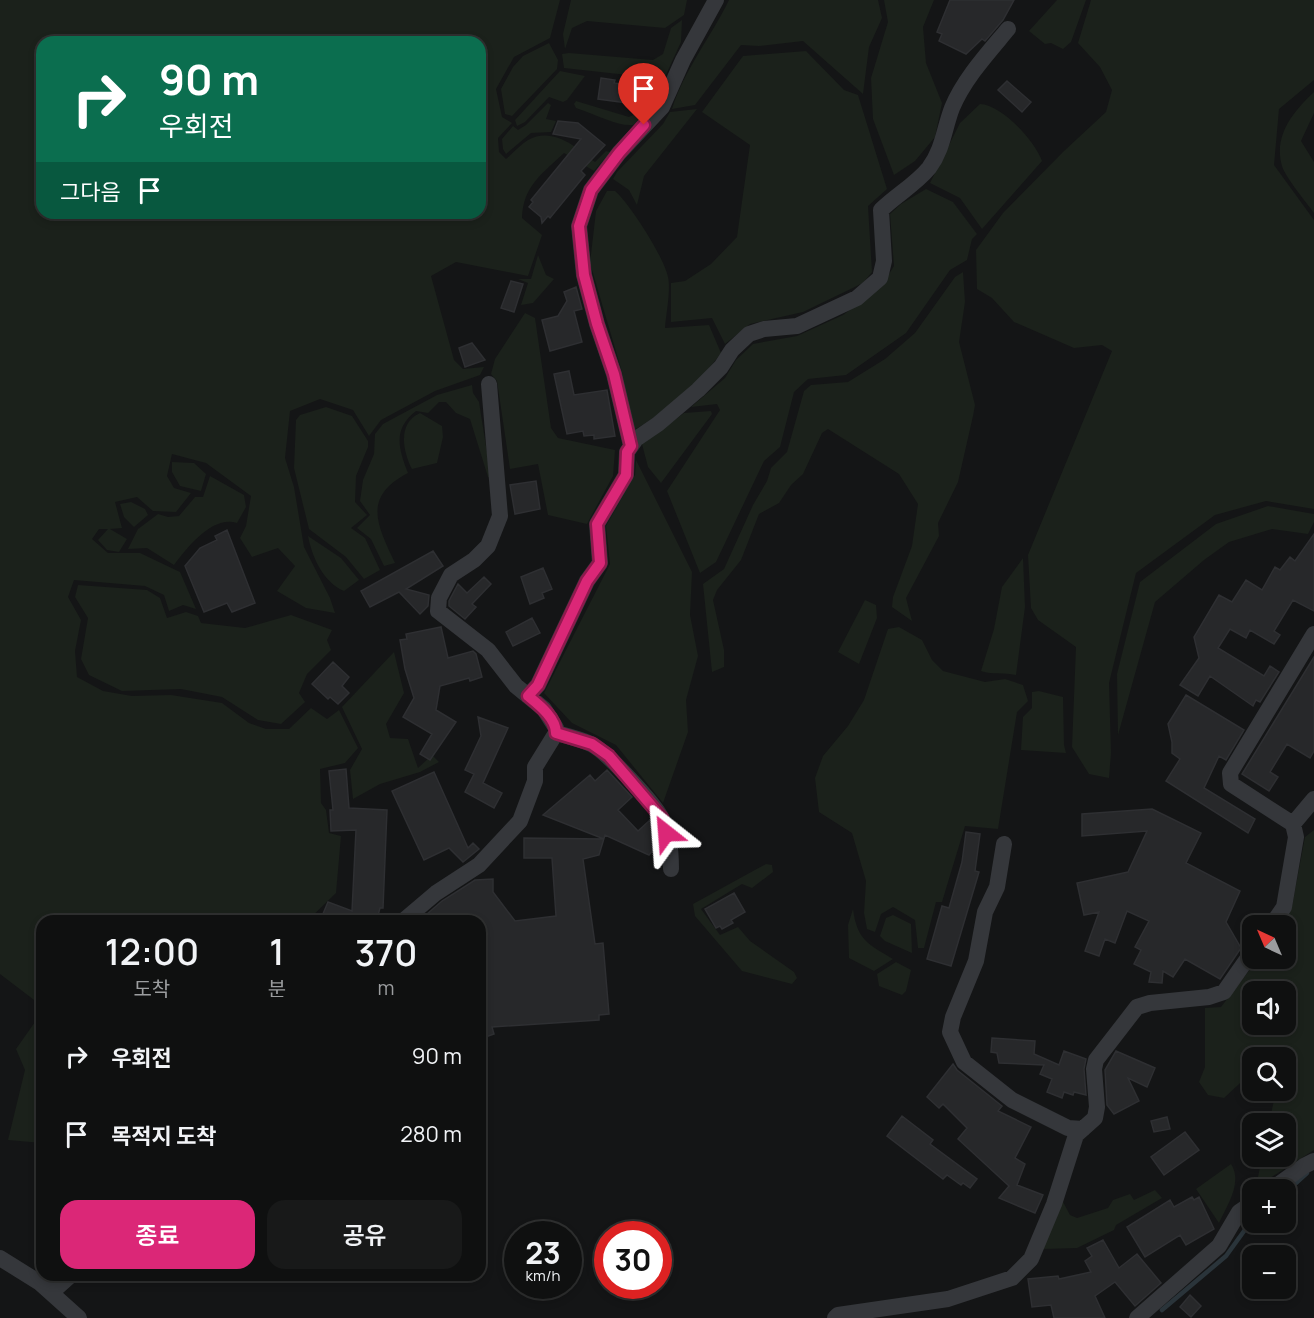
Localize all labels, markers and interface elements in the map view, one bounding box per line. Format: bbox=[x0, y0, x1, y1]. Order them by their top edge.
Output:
text: 90 m bbox=[159, 50, 259, 108]
icon: right bbox=[60, 60, 138, 138]
pin bbox=[618, 63, 669, 125]
icon: arrive bbox=[627, 72, 660, 105]
text: 우회전 bbox=[159, 107, 234, 144]
icon: arrive bbox=[133, 174, 166, 207]
text: 그다음 bbox=[60, 177, 121, 207]
position arrow bbox=[634, 801, 698, 865]
north arrow bbox=[1242, 915, 1296, 969]
map controls bbox=[1242, 915, 1296, 1299]
text: 12:00 bbox=[105, 927, 199, 976]
text: 1 bbox=[269, 927, 285, 976]
text: 370 bbox=[355, 928, 417, 977]
text: m bbox=[378, 974, 395, 1001]
text: 도착 bbox=[133, 975, 170, 1002]
text: 분 bbox=[268, 975, 286, 1002]
button: sound bbox=[1242, 981, 1296, 1035]
icon: right bbox=[60, 1040, 93, 1073]
text: 90 m bbox=[412, 1041, 462, 1071]
text: 우회전 bbox=[111, 1043, 172, 1073]
button: search bbox=[1242, 1047, 1296, 1101]
button: layers bbox=[1242, 1113, 1296, 1167]
icon: arrive bbox=[60, 1118, 93, 1151]
text: 280 m bbox=[400, 1119, 462, 1149]
text: 목적지 도착 bbox=[111, 1121, 217, 1151]
button: + bbox=[1242, 1179, 1296, 1233]
button: 종료 bbox=[60, 1200, 255, 1269]
button: 공유 bbox=[267, 1200, 462, 1269]
speed limit sign: 30 bbox=[594, 1221, 672, 1299]
text: 23 bbox=[525, 1232, 561, 1273]
button: − bbox=[1242, 1245, 1296, 1299]
text: km/h bbox=[526, 1265, 560, 1286]

